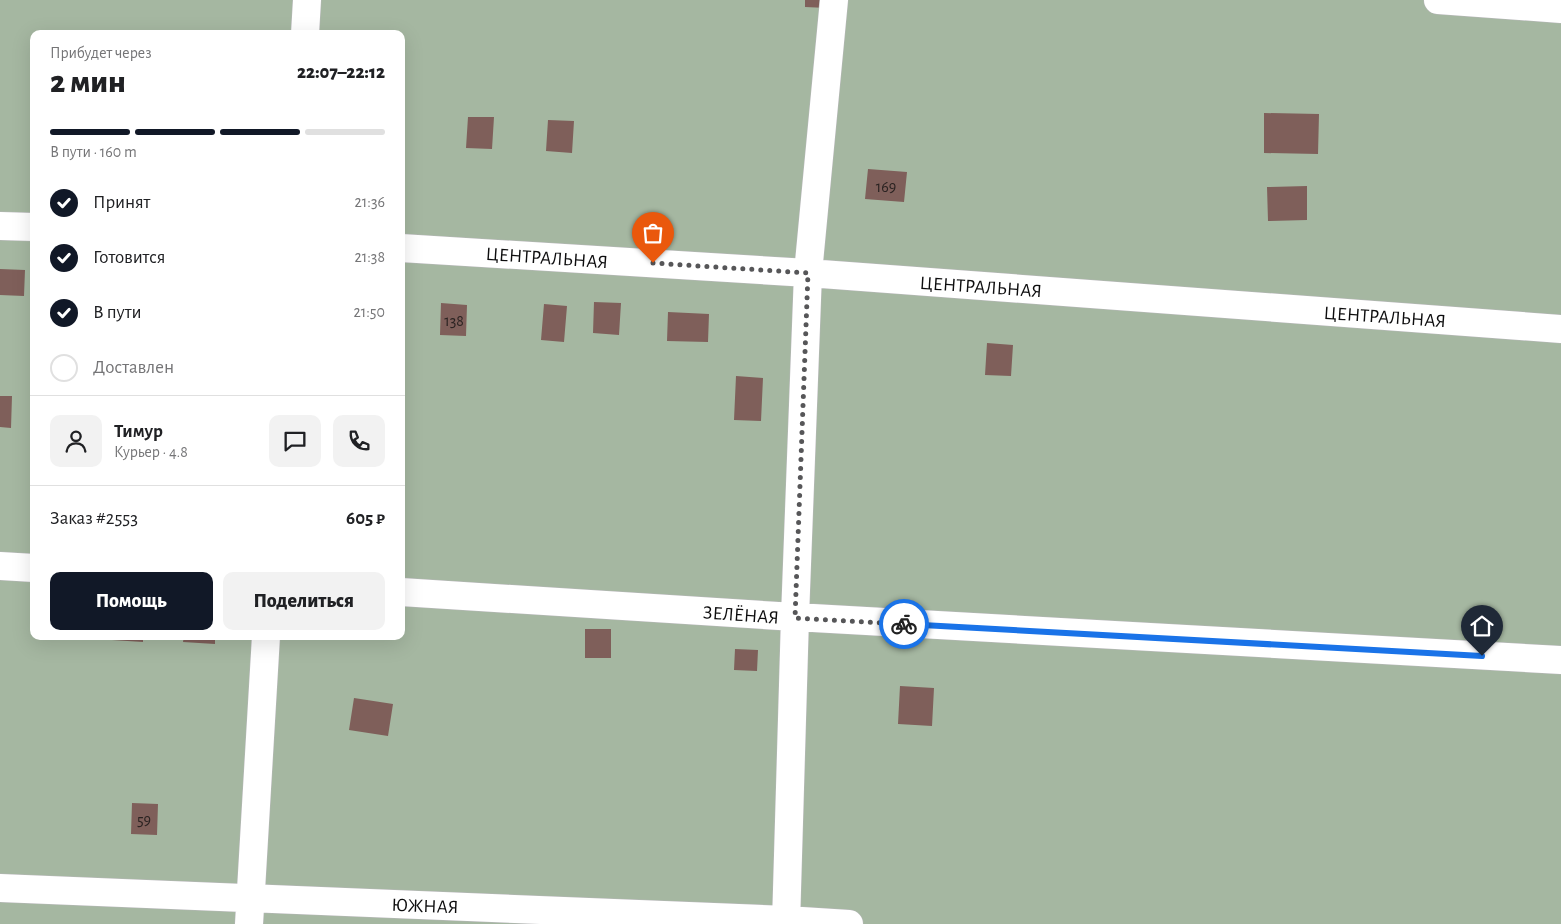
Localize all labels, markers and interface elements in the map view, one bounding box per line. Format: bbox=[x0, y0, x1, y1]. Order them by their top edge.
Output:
text: Прибудет через bbox=[50, 45, 152, 61]
text: 22:07–22:12 bbox=[297, 63, 385, 82]
text: 2 мин bbox=[50, 66, 126, 98]
text: В пути · 160 m bbox=[50, 144, 137, 160]
house number: 169 bbox=[876, 179, 896, 195]
icon: check bbox=[50, 189, 78, 217]
text: Принят bbox=[93, 193, 150, 212]
text: 21:36 bbox=[354, 194, 385, 210]
pin bbox=[632, 212, 674, 263]
icon: bag bbox=[639, 219, 667, 247]
icon: check bbox=[50, 244, 78, 272]
street label: ЦЕНТРАЛЬНАЯ bbox=[485, 245, 609, 272]
text: Готовится bbox=[93, 248, 166, 267]
text: 21:38 bbox=[354, 249, 385, 265]
street label: ЦЕНТРАЛЬНАЯ bbox=[919, 274, 1043, 301]
icon: check bbox=[50, 299, 78, 327]
text: В пути bbox=[93, 303, 142, 322]
text: 21:50 bbox=[353, 304, 385, 320]
street label: ЦЕНТРАЛЬНАЯ bbox=[1323, 304, 1447, 331]
house number: 138 bbox=[444, 313, 464, 329]
text: Доставлен bbox=[93, 358, 174, 377]
button: person bbox=[50, 415, 102, 467]
button: chat bbox=[269, 415, 321, 467]
button: phone bbox=[333, 415, 385, 467]
text: Тимур bbox=[114, 422, 163, 441]
text: Курьер · 4.8 bbox=[114, 444, 188, 460]
text: Заказ #2553 bbox=[50, 509, 138, 528]
text: 605 ₽ bbox=[346, 509, 385, 528]
button: Помощь bbox=[50, 572, 213, 630]
button: Поделиться bbox=[223, 572, 385, 630]
courier bbox=[879, 599, 929, 649]
street label: ЗЕЛЁНАЯ bbox=[702, 602, 780, 628]
pin bbox=[1461, 605, 1503, 656]
icon: bike bbox=[890, 610, 918, 638]
icon: home bbox=[1468, 612, 1496, 640]
house number: 59 bbox=[137, 812, 151, 828]
street label: ЮЖНАЯ bbox=[391, 896, 459, 917]

